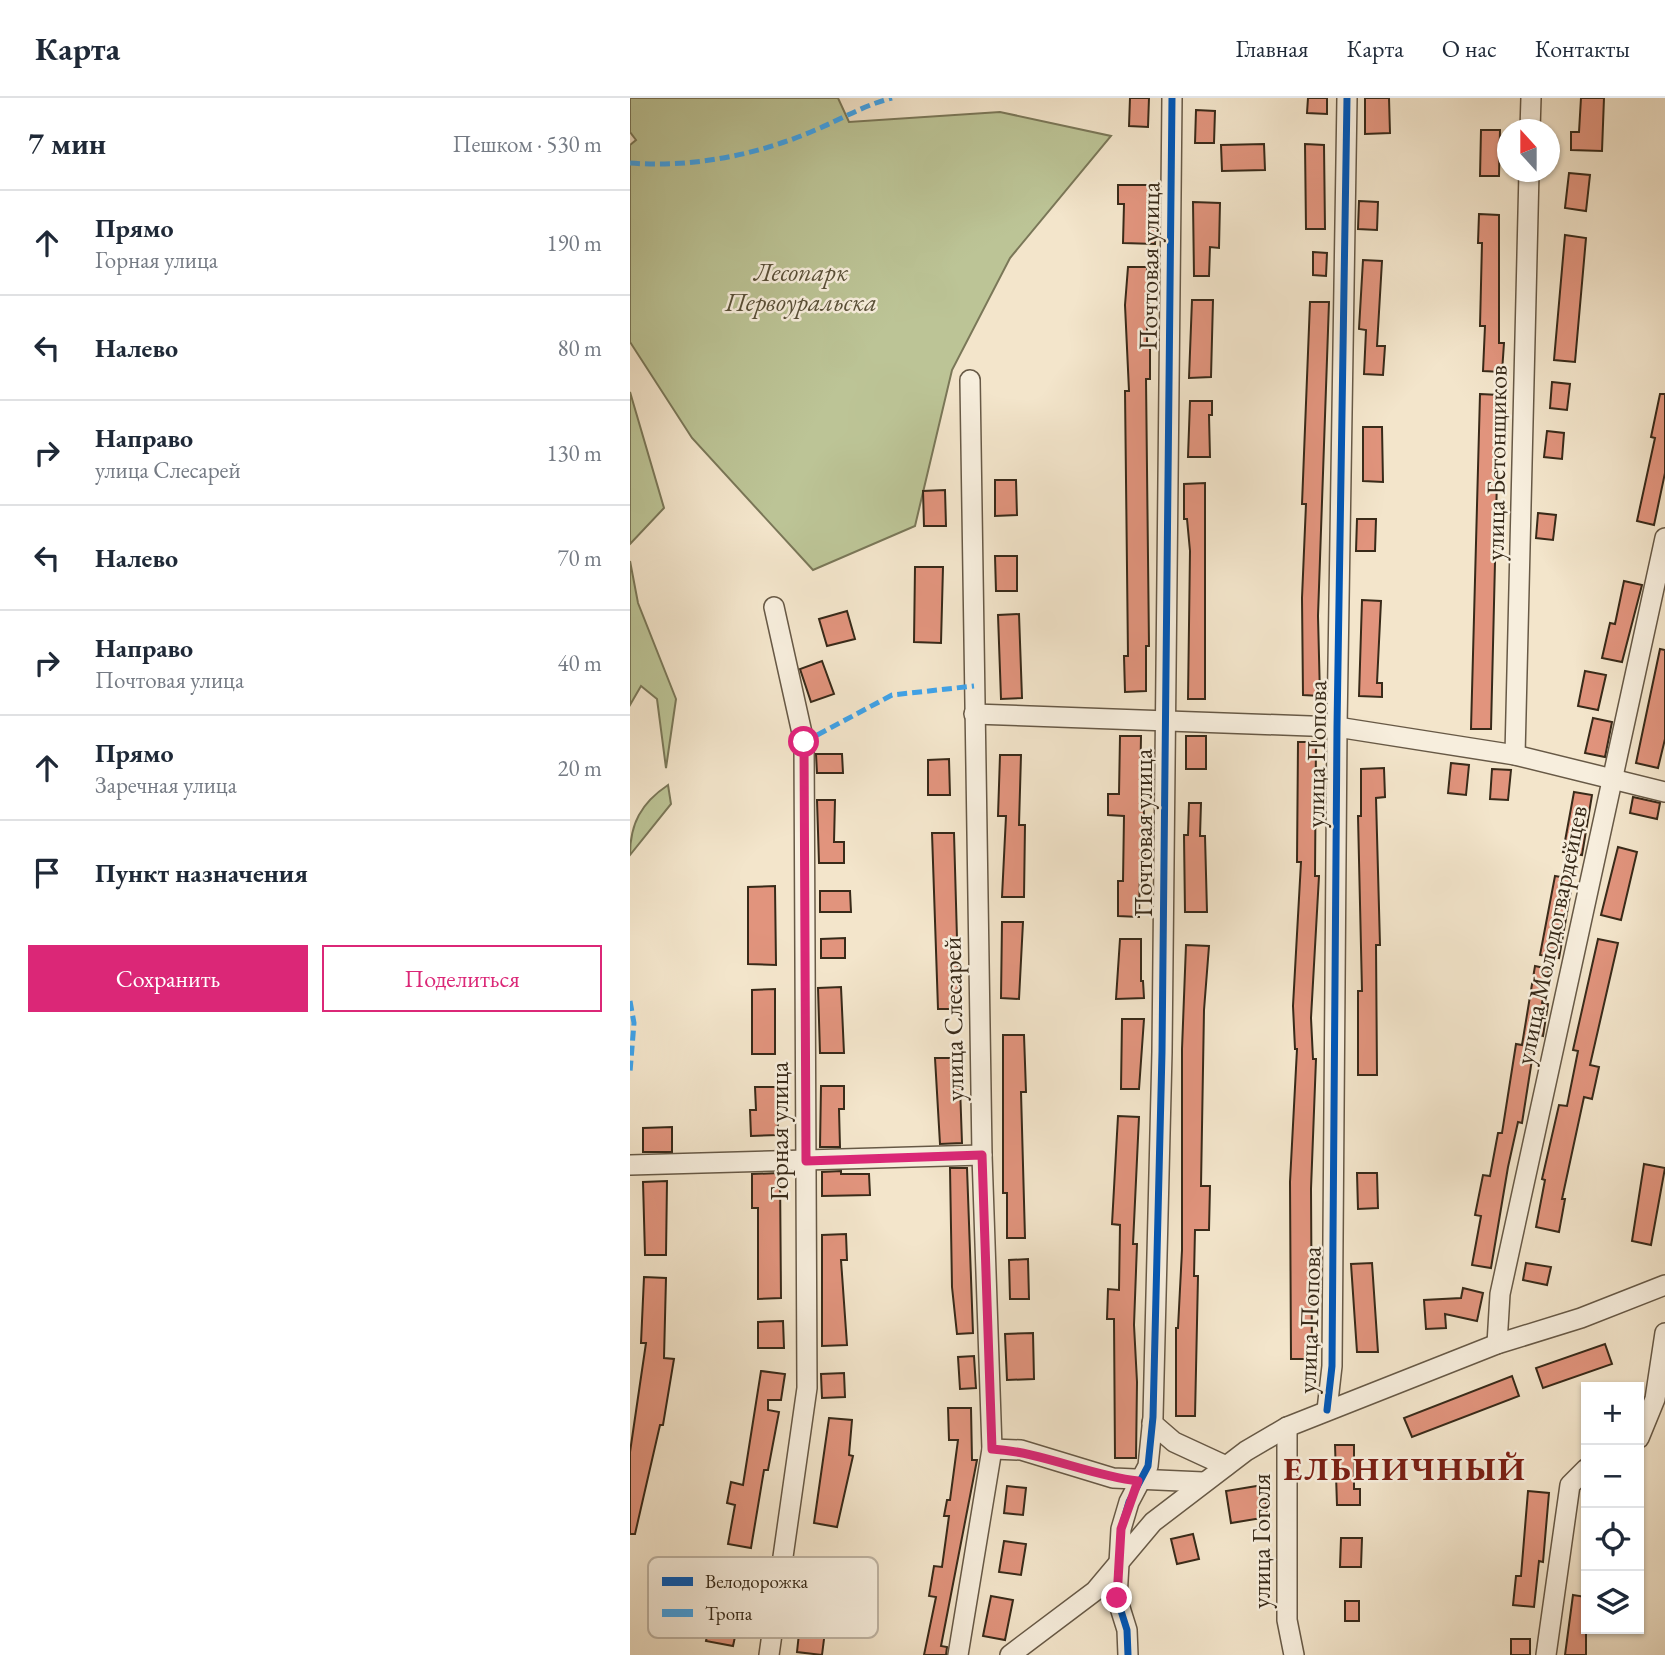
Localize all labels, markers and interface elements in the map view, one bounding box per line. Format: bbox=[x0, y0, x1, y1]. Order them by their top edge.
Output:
text: Карта bbox=[35, 27, 120, 70]
text: Главная bbox=[1235, 33, 1309, 64]
text: Карта bbox=[1347, 33, 1404, 64]
text: О нас bbox=[1442, 33, 1497, 64]
text: Контакты bbox=[1535, 33, 1630, 64]
north arrow bbox=[1497, 119, 1560, 182]
text: 7 мин bbox=[28, 124, 106, 163]
text: Пешком · 530 m bbox=[453, 129, 602, 159]
street label: Почтовая улица bbox=[1131, 181, 1167, 351]
text: Прямо bbox=[95, 211, 174, 245]
icon: ahead bbox=[28, 224, 66, 262]
text: 190 m bbox=[546, 228, 602, 258]
text: Горная улица bbox=[95, 245, 218, 275]
park label: Лесопарк Первоуральска bbox=[724, 255, 877, 319]
icon: left bbox=[28, 329, 66, 367]
text: Налево bbox=[95, 331, 178, 365]
text: 80 m bbox=[557, 333, 602, 363]
street label: улица Бетонщиков bbox=[1477, 365, 1515, 561]
text: Направо bbox=[95, 421, 193, 455]
icon: right bbox=[28, 434, 66, 472]
text: 130 m bbox=[546, 438, 602, 468]
text: улица Слесарей bbox=[95, 455, 241, 485]
icon: left bbox=[28, 539, 66, 577]
text: Налево bbox=[95, 541, 178, 575]
text: 70 m bbox=[557, 543, 602, 573]
text: Направо bbox=[95, 631, 193, 665]
icon: right bbox=[28, 644, 66, 682]
text: 40 m bbox=[557, 648, 602, 678]
text: Почтовая улица bbox=[95, 665, 244, 695]
street label: улица Попова bbox=[1298, 679, 1334, 828]
route start bbox=[788, 726, 819, 757]
text: Прямо bbox=[95, 736, 174, 770]
street label: Почтовая улица bbox=[1126, 748, 1160, 917]
icon: ahead bbox=[28, 749, 66, 787]
text: 20 m bbox=[557, 753, 602, 783]
text: Заречная улица bbox=[95, 770, 237, 800]
street label: улица Молодогвардейцев bbox=[1507, 802, 1595, 1068]
icon: arrive bbox=[28, 854, 66, 892]
text: Пункт назначения bbox=[95, 856, 308, 890]
street label: улица Слесарей bbox=[935, 936, 971, 1102]
button: Сохранить bbox=[28, 945, 308, 1012]
button: Поделиться bbox=[322, 945, 602, 1012]
street label: Горная улица bbox=[762, 1061, 796, 1200]
street label: улица Попова bbox=[1289, 1245, 1329, 1394]
map controls bbox=[1581, 1382, 1644, 1634]
button: + bbox=[1581, 1382, 1644, 1445]
button: − bbox=[1581, 1445, 1644, 1508]
district label: ЕЛЬНИЧНЫЙ bbox=[1283, 1447, 1527, 1490]
street label: улица Гоголя bbox=[1244, 1473, 1278, 1609]
button: locate bbox=[1581, 1508, 1644, 1571]
legend bbox=[648, 1557, 878, 1638]
text: Велодорожка bbox=[705, 1569, 809, 1594]
button: layers bbox=[1581, 1571, 1644, 1634]
route end bbox=[1101, 1582, 1132, 1613]
text: Тропа bbox=[705, 1601, 753, 1626]

